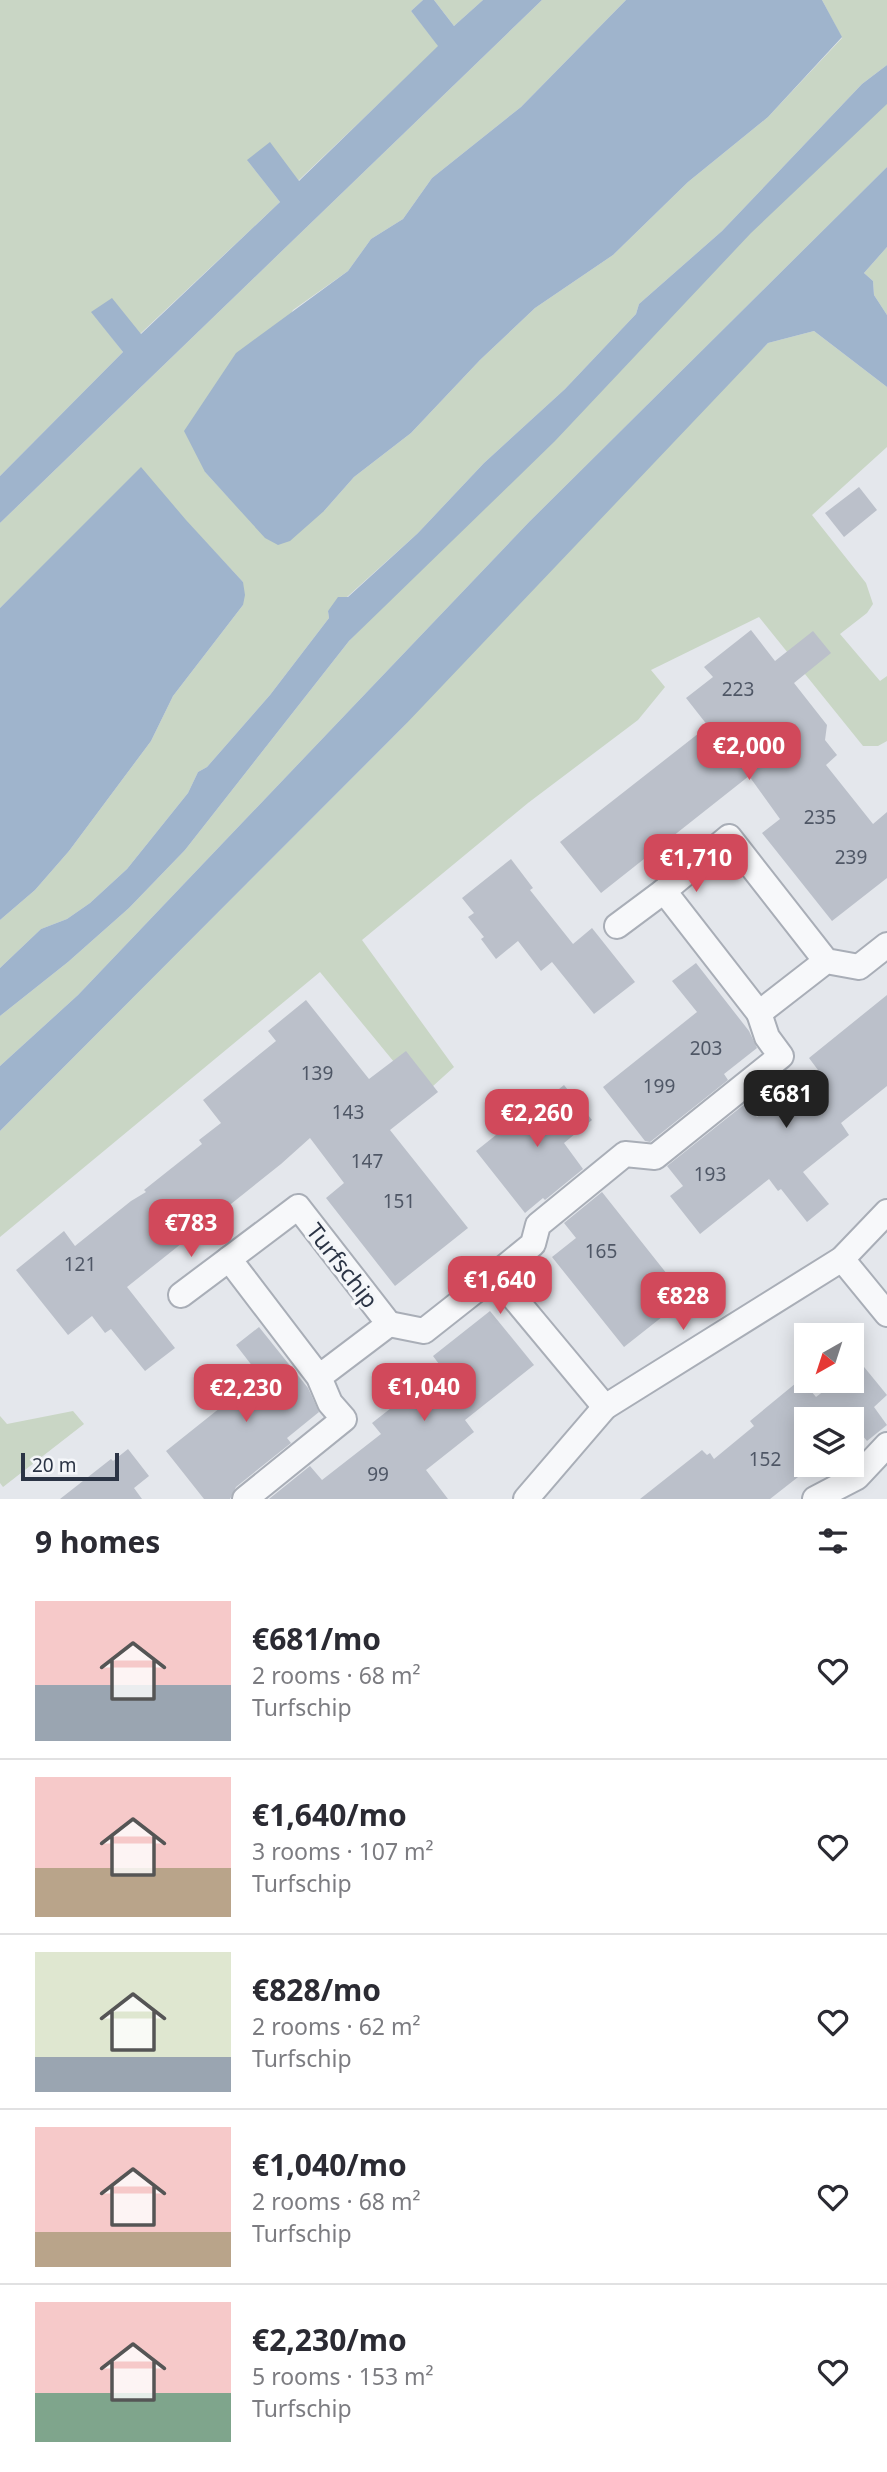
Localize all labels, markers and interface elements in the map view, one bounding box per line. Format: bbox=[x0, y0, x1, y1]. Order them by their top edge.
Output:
house number: 223 bbox=[722, 676, 754, 702]
pin: €2,000 bbox=[692, 722, 806, 782]
text: €2,000 bbox=[713, 729, 785, 761]
house number: 235 bbox=[804, 804, 836, 830]
pin: €1,710 bbox=[639, 834, 753, 894]
text: €1,710 bbox=[660, 841, 732, 873]
house number: 239 bbox=[835, 844, 867, 870]
house number: 203 bbox=[690, 1035, 722, 1061]
house number: 139 bbox=[301, 1060, 333, 1086]
pin: €681 bbox=[745, 1070, 827, 1130]
house number: 199 bbox=[643, 1073, 675, 1099]
text: €681 bbox=[760, 1077, 812, 1109]
pin: €2,260 bbox=[480, 1090, 594, 1149]
text: €2,260 bbox=[501, 1096, 573, 1128]
house number: 143 bbox=[332, 1099, 364, 1125]
house number: 147 bbox=[351, 1148, 383, 1174]
house number: 193 bbox=[694, 1161, 726, 1187]
house number: 151 bbox=[383, 1188, 415, 1214]
pin: €783 bbox=[150, 1200, 232, 1259]
text: €783 bbox=[165, 1206, 217, 1238]
street label: Turfschip bbox=[300, 1216, 386, 1314]
house number: 165 bbox=[585, 1238, 617, 1264]
house number: 121 bbox=[64, 1251, 96, 1277]
pin: €1,640 bbox=[443, 1256, 557, 1316]
text: €1,640 bbox=[464, 1263, 536, 1295]
pin: €828 bbox=[642, 1272, 724, 1332]
text: €828 bbox=[657, 1279, 709, 1311]
north arrow bbox=[794, 1323, 864, 1393]
map controls bbox=[794, 1323, 864, 1477]
pin: €2,230 bbox=[189, 1364, 303, 1424]
pin: €1,040 bbox=[367, 1364, 481, 1423]
text: €1,040 bbox=[388, 1370, 460, 1402]
text: €2,230 bbox=[210, 1371, 282, 1403]
button: layers bbox=[794, 1407, 864, 1477]
house number: 152 bbox=[749, 1446, 781, 1472]
scale bar bbox=[21, 1450, 119, 1482]
text: 20 m bbox=[32, 1452, 76, 1478]
house number: 99 bbox=[367, 1461, 389, 1487]
text: 9 homes bbox=[35, 1521, 160, 1562]
icon: filters bbox=[814, 1522, 852, 1560]
text: €681/mo bbox=[252, 1618, 381, 1659]
icon: home bbox=[91, 1629, 175, 1713]
icon: heart bbox=[814, 1652, 852, 1690]
text: 2 rooms · 68 m² bbox=[252, 1659, 421, 1691]
text: Turfschip bbox=[252, 1691, 352, 1723]
text: €1,640/mo bbox=[252, 1794, 407, 1835]
icon: home bbox=[91, 1805, 175, 1889]
icon: heart bbox=[814, 1828, 852, 1866]
text: 3 rooms · 107 m² bbox=[252, 1835, 434, 1867]
text: Turfschip bbox=[252, 1867, 352, 1899]
text: €828/mo bbox=[252, 1969, 381, 2010]
icon: home bbox=[91, 1980, 175, 2064]
icon: heart bbox=[814, 2003, 852, 2041]
text: 2 rooms · 62 m² bbox=[252, 2010, 421, 2042]
text: Turfschip bbox=[252, 2042, 352, 2074]
text: €1,040/mo bbox=[252, 2144, 407, 2185]
icon: home bbox=[91, 2155, 175, 2239]
icon: heart bbox=[814, 2178, 852, 2216]
text: 2 rooms · 68 m² bbox=[252, 2185, 421, 2217]
text: Turfschip bbox=[252, 2217, 352, 2249]
text: €2,230/mo bbox=[252, 2319, 407, 2360]
icon: home bbox=[91, 2330, 175, 2414]
icon: heart bbox=[814, 2353, 852, 2391]
text: 5 rooms · 153 m² bbox=[252, 2360, 434, 2392]
text: Turfschip bbox=[252, 2392, 352, 2424]

